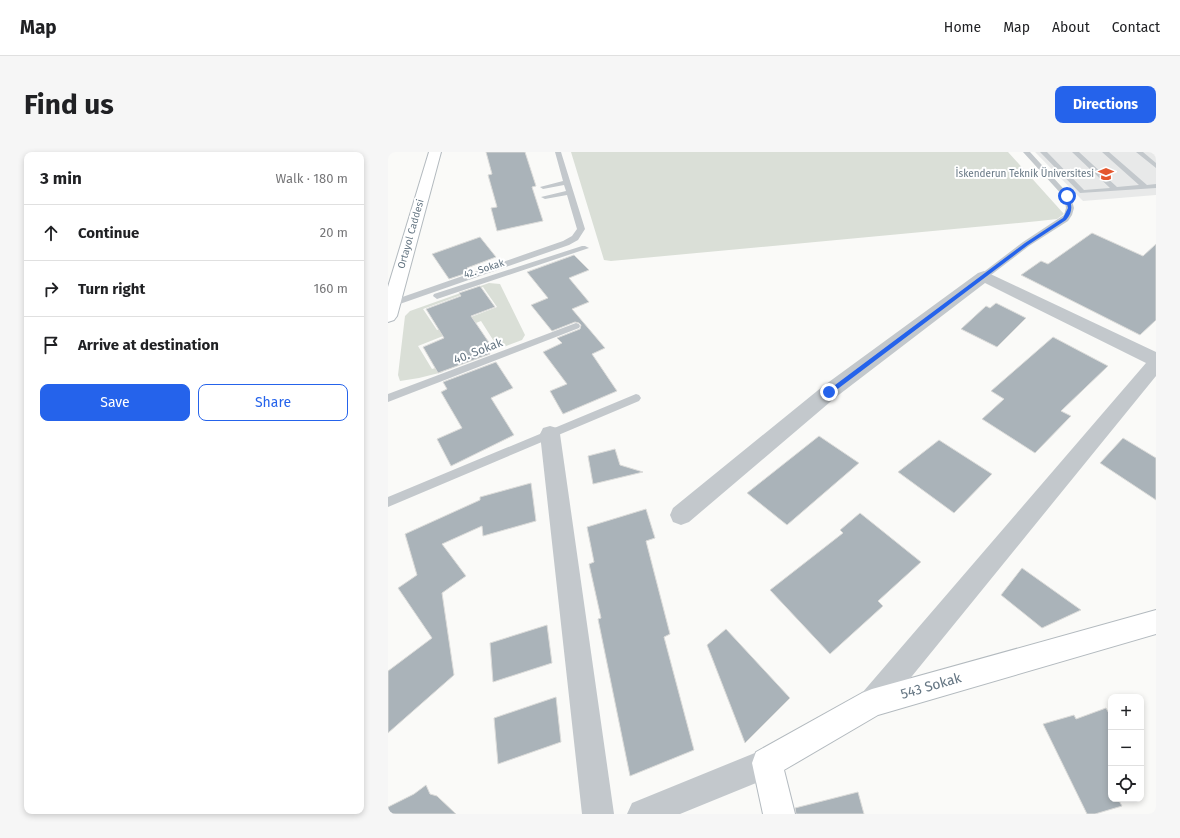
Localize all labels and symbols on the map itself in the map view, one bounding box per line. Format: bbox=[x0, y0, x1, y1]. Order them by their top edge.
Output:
school or university icon: İskenderun Teknik Üniversitesi bbox=[1097, 165, 1115, 183]
place label: İskenderun Teknik Üniversitesi bbox=[956, 166, 1094, 180]
route start bbox=[1058, 187, 1076, 205]
street label: Ortayol Caddesi bbox=[395, 198, 427, 270]
street label: 42. Sokak bbox=[462, 257, 507, 281]
street label: 40. Sokak bbox=[452, 335, 505, 367]
route end bbox=[820, 383, 838, 401]
street label: 543 Sokak bbox=[899, 669, 964, 703]

